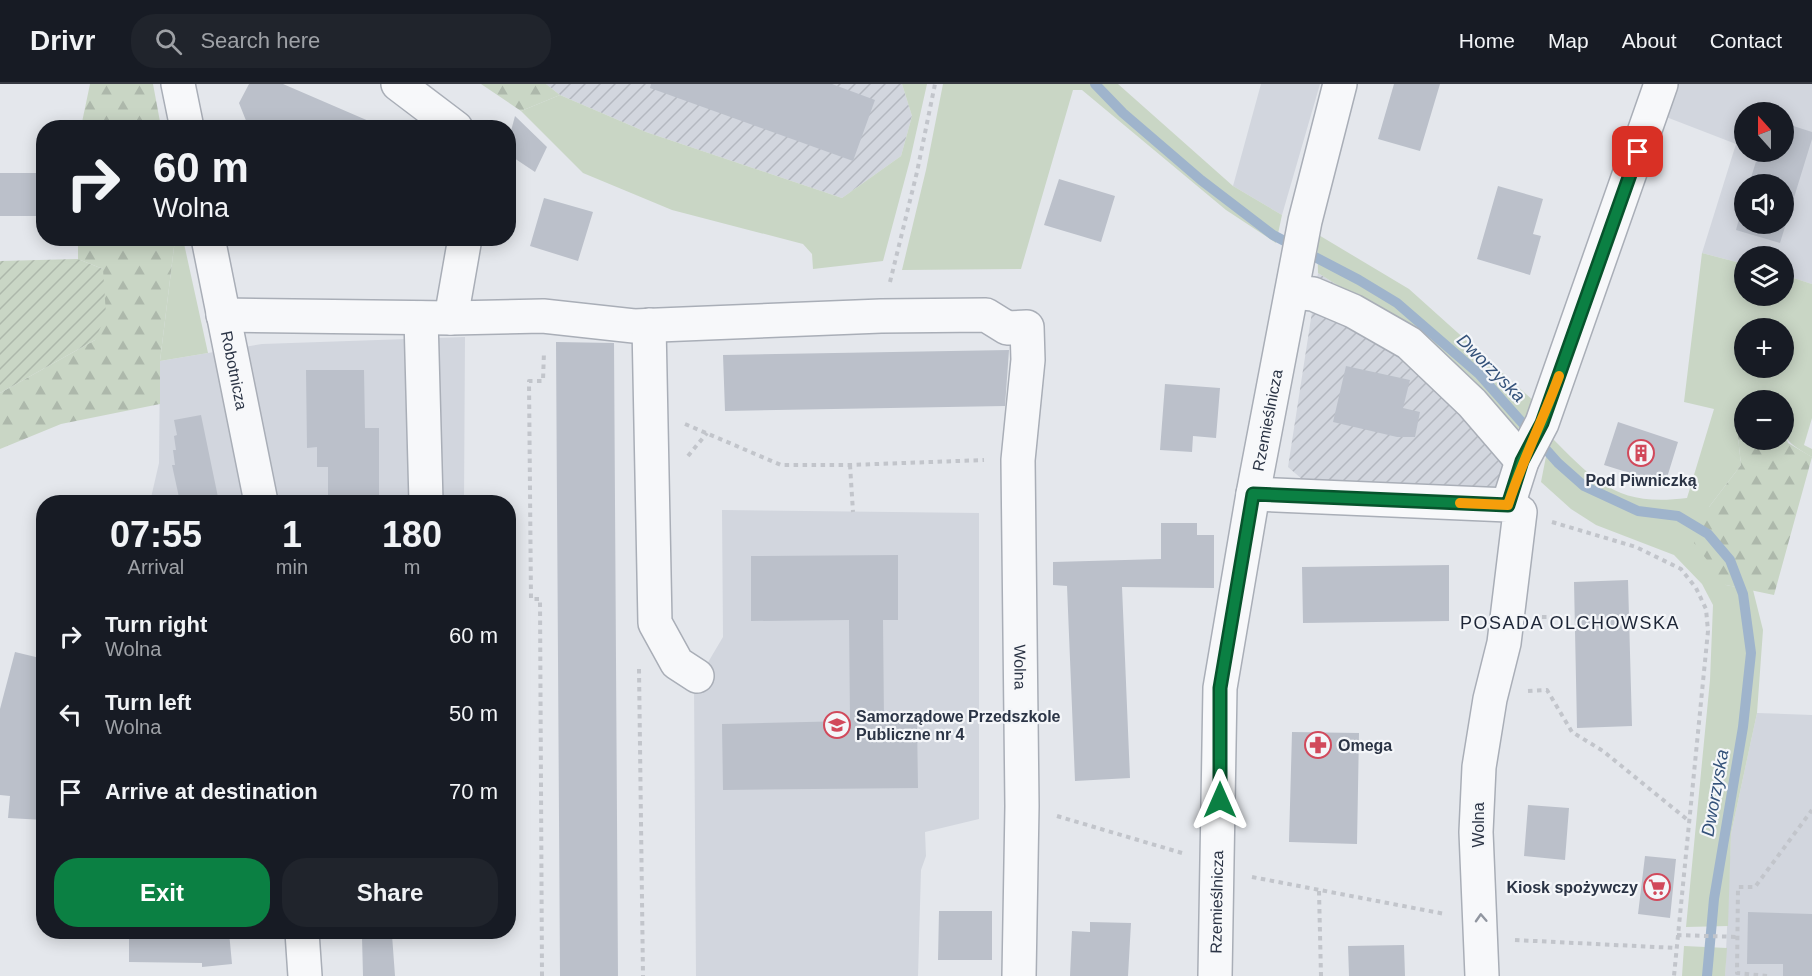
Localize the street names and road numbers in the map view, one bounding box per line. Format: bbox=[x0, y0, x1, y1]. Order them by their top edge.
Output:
street label: Robotnicza bbox=[218, 330, 250, 411]
street label: Rzemieślnicza bbox=[1250, 368, 1286, 473]
street label: Wolna bbox=[1011, 644, 1029, 690]
street label: Wolna bbox=[1470, 802, 1487, 848]
street label: Rzemieślnicza bbox=[1207, 850, 1226, 954]

